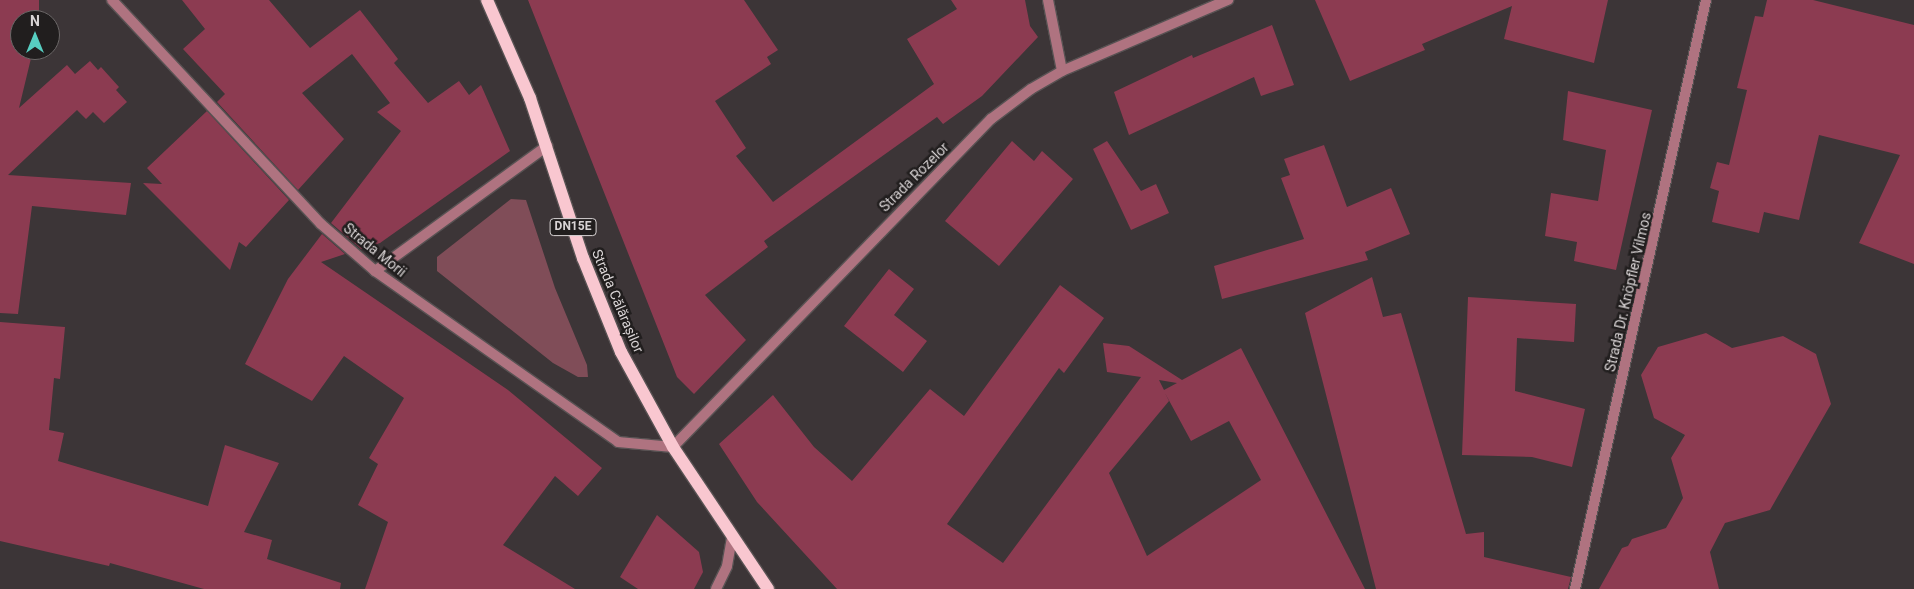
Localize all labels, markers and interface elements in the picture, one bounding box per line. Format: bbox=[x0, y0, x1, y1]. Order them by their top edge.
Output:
north arrow bbox=[10, 10, 60, 60]
text: N bbox=[30, 13, 40, 29]
street label: Strada Rozelor bbox=[876, 139, 952, 215]
street label: Strada Dr. Knöpfler Vilmos bbox=[1601, 211, 1655, 373]
road number: DN15E bbox=[549, 218, 597, 236]
street label: Strada Morii bbox=[340, 220, 410, 280]
street label: Strada Călărașilor bbox=[589, 247, 647, 355]

